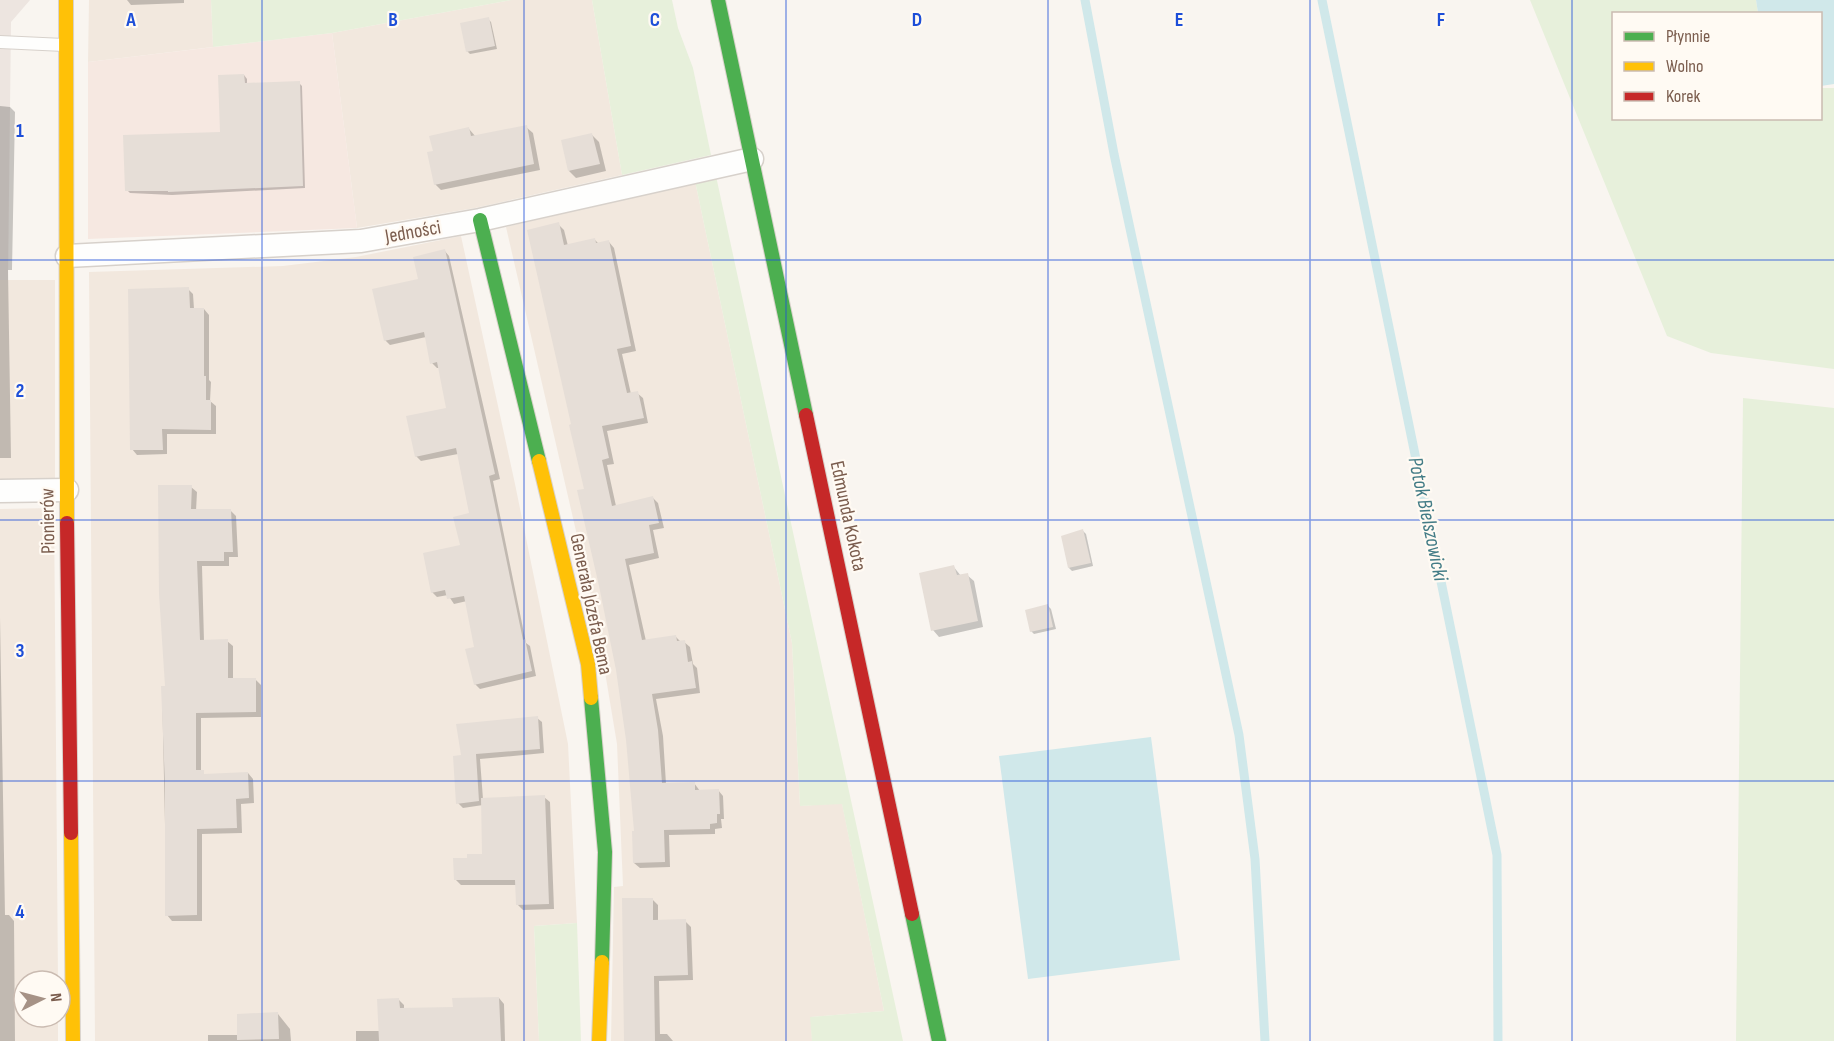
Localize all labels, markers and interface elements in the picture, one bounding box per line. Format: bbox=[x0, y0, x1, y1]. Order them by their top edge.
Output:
text: A bbox=[125, 8, 136, 32]
text: B bbox=[388, 8, 398, 32]
text: C bbox=[650, 8, 660, 32]
text: D bbox=[912, 8, 922, 32]
text: E bbox=[1175, 8, 1183, 32]
text: F bbox=[1437, 8, 1445, 32]
legend bbox=[1612, 12, 1822, 120]
text: Płynnie bbox=[1666, 26, 1710, 47]
text: Wolno bbox=[1666, 56, 1703, 77]
text: Korek bbox=[1666, 86, 1700, 107]
text: 1 bbox=[16, 119, 24, 143]
street label: Jedności bbox=[382, 215, 443, 249]
text: 2 bbox=[16, 379, 24, 403]
water label: Potok Bielszowicki bbox=[1403, 455, 1454, 584]
street label: Edmunda Kokota bbox=[825, 459, 871, 573]
street label: Pionierów bbox=[35, 488, 61, 554]
street label: Generała Józefa Bema bbox=[564, 531, 618, 677]
text: 3 bbox=[16, 639, 25, 663]
text: 4 bbox=[15, 900, 25, 924]
north arrow bbox=[12, 969, 72, 1029]
text: N bbox=[46, 992, 65, 1003]

